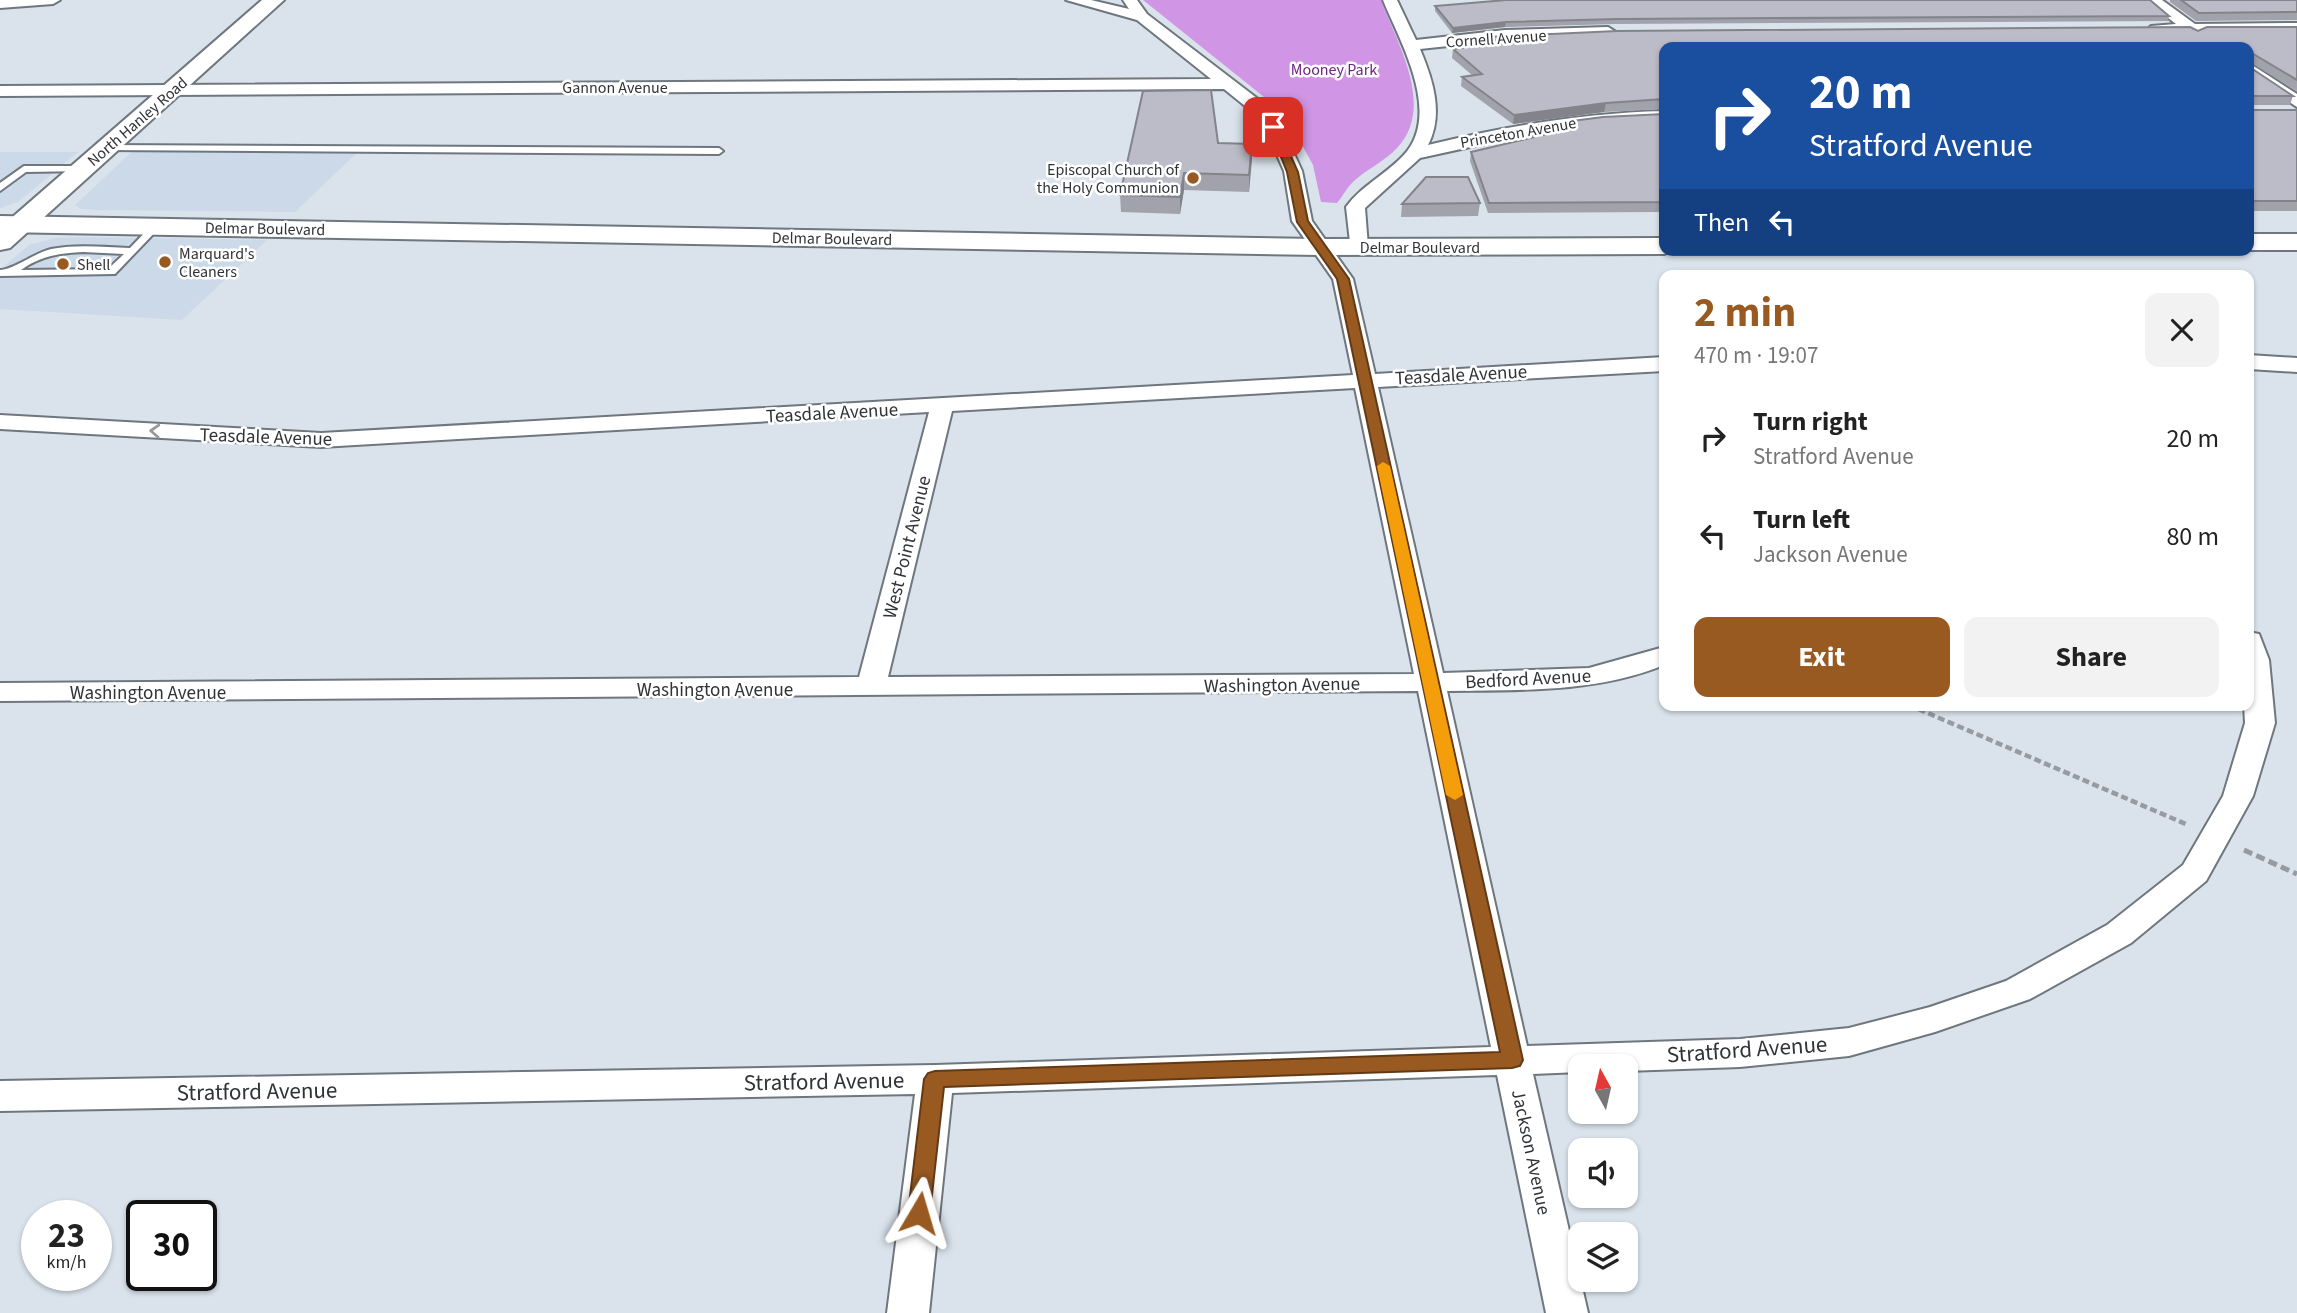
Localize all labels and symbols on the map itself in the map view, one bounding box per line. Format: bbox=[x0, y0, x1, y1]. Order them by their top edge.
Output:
street label: Cornell Avenue bbox=[1445, 25, 1547, 53]
park label: Mooney Park bbox=[1291, 59, 1377, 81]
street label: North Hanley Road bbox=[83, 72, 193, 171]
street label: Gannon Avenue bbox=[562, 77, 668, 99]
pin bbox=[1243, 97, 1303, 157]
street label: Princeton Avenue bbox=[1459, 112, 1578, 154]
place label: Episcopal Church of the Holy Communion bbox=[1037, 159, 1180, 199]
marker: Episcopal Church of the Holy Communion bbox=[1185, 170, 1201, 186]
street label: Delmar Boulevard bbox=[205, 217, 325, 241]
street label: Delmar Boulevard bbox=[772, 227, 892, 251]
street label: Delmar Boulevard bbox=[1360, 237, 1480, 259]
place label: Marquard's Cleaners bbox=[179, 243, 255, 283]
place label: Shell bbox=[77, 254, 110, 276]
marker: Marquard's Cleaners bbox=[157, 254, 173, 270]
marker: Shell bbox=[55, 256, 71, 272]
street label: Teasdale Avenue bbox=[1394, 359, 1528, 392]
street label: Teasdale Avenue bbox=[765, 397, 899, 430]
street label: Teasdale Avenue bbox=[199, 422, 333, 453]
one-way arrow bbox=[149, 424, 160, 439]
street label: West Point Avenue bbox=[877, 473, 938, 622]
street label: Bedford Avenue bbox=[1464, 663, 1592, 696]
street label: Washington Avenue bbox=[1204, 671, 1360, 700]
street label: Washington Avenue bbox=[637, 677, 793, 704]
street label: Washington Avenue bbox=[70, 680, 226, 707]
street label: Stratford Avenue bbox=[1666, 1027, 1828, 1072]
north arrow bbox=[1568, 1054, 1638, 1124]
street label: Stratford Avenue bbox=[743, 1064, 905, 1099]
street label: Stratford Avenue bbox=[176, 1074, 338, 1109]
street label: Jackson Avenue bbox=[1504, 1087, 1557, 1218]
position arrow bbox=[882, 1176, 956, 1250]
speed limit sign: 30 bbox=[126, 1200, 217, 1291]

